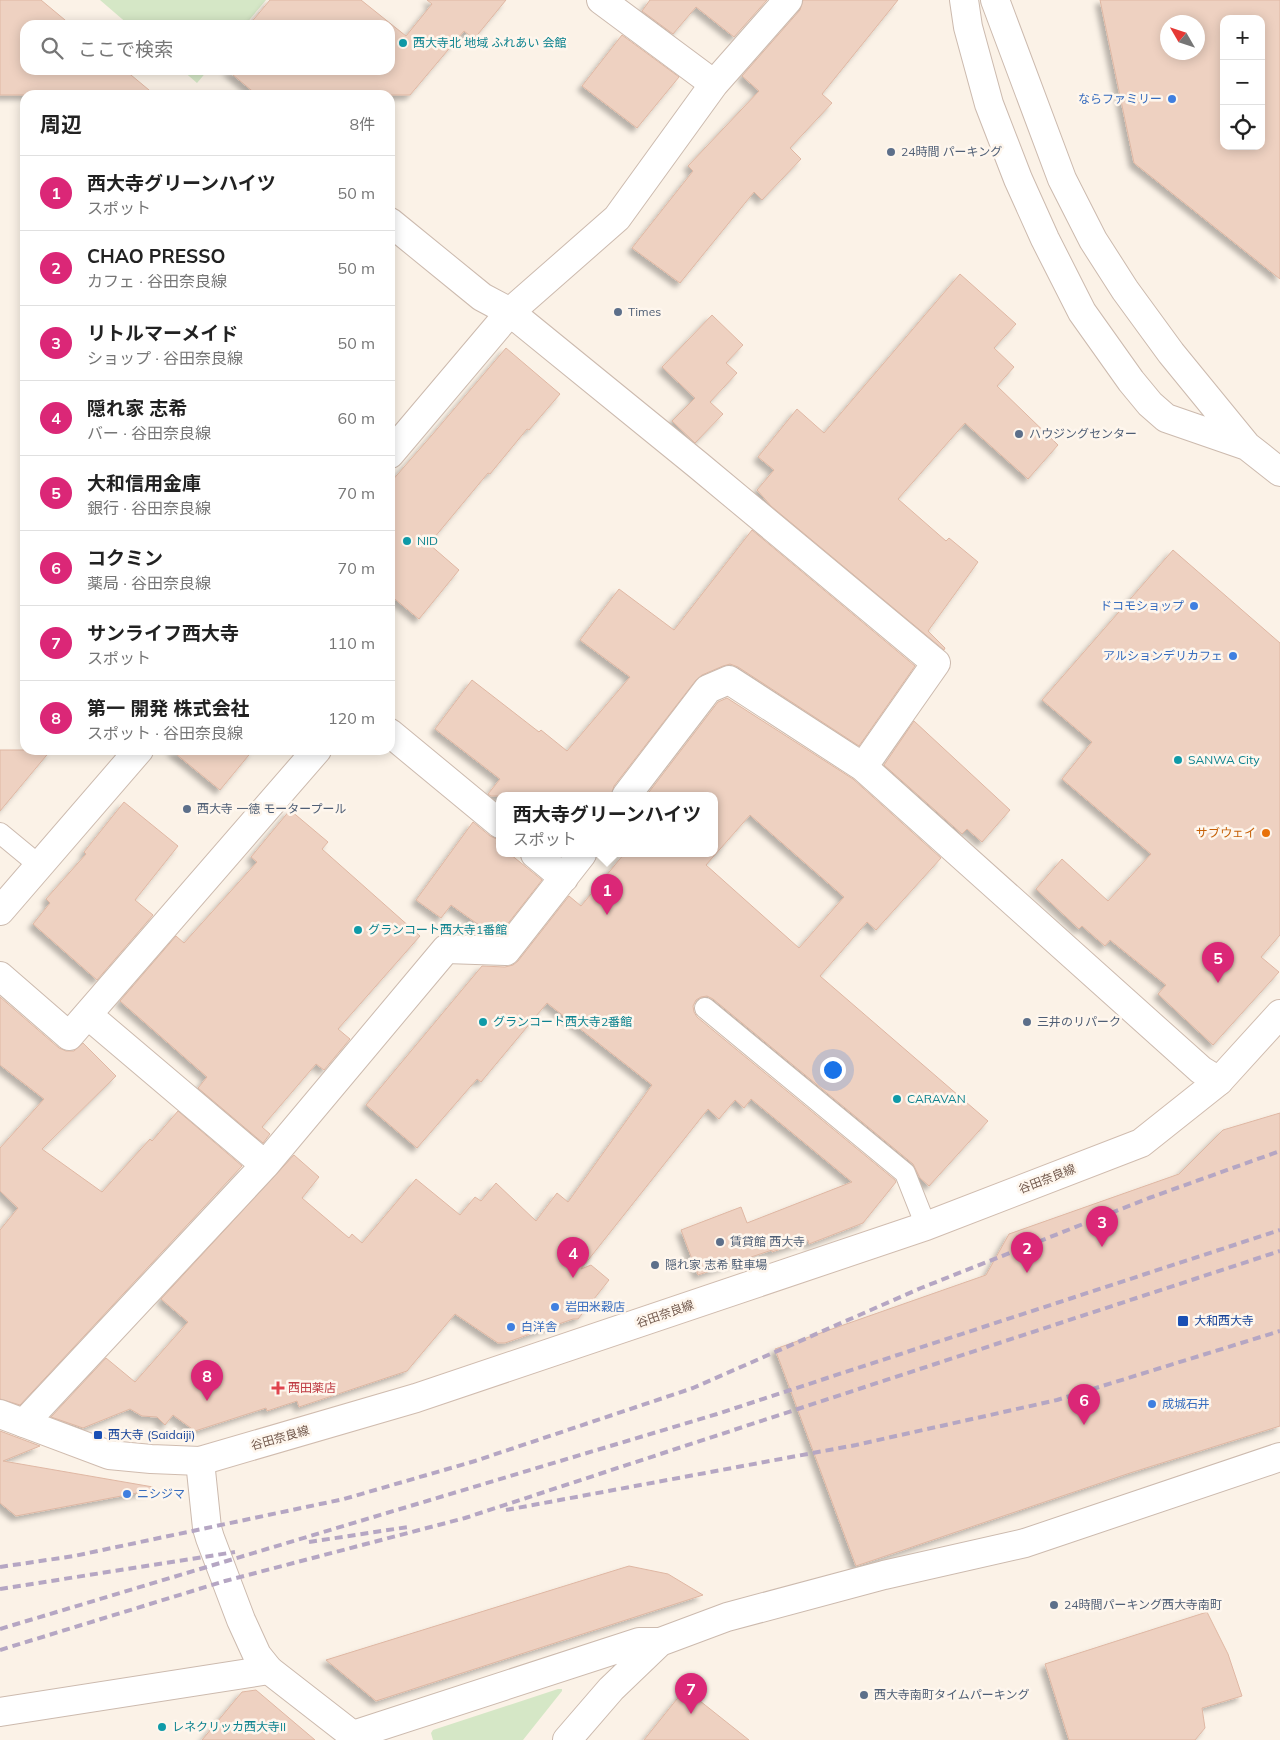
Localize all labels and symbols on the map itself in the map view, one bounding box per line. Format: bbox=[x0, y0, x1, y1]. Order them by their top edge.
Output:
north arrow bbox=[1160, 15, 1205, 60]
place label: 西大寺北 地域 ふれあい 会館 bbox=[413, 35, 566, 50]
marker: 西大寺北 地域 ふれあい 会館 bbox=[397, 37, 409, 49]
place label: ならファミリー bbox=[1078, 91, 1162, 106]
marker: ならファミリー bbox=[1166, 93, 1178, 105]
place label: 24時間 パーキング bbox=[901, 144, 1002, 159]
marker: 24時間 パーキング bbox=[885, 146, 897, 158]
place label: Times bbox=[628, 304, 661, 319]
marker: Times bbox=[612, 306, 624, 318]
place label: ハウジングセンター bbox=[1029, 426, 1137, 441]
marker: ハウジングセンター bbox=[1013, 428, 1025, 440]
place label: NID bbox=[417, 533, 438, 548]
marker: NID bbox=[401, 535, 413, 547]
place label: ドコモショップ bbox=[1100, 598, 1184, 613]
marker: ドコモショップ bbox=[1188, 600, 1200, 612]
place label: アルションデリカフェ bbox=[1103, 648, 1223, 663]
marker: アルションデリカフェ bbox=[1227, 650, 1239, 662]
place label: SANWA City bbox=[1188, 752, 1260, 767]
marker: SANWA City bbox=[1172, 754, 1184, 766]
place label: 西大寺 一徳 モータープール bbox=[197, 801, 347, 816]
marker: 西大寺 一徳 モータープール bbox=[181, 803, 193, 815]
place label: サブウェイ bbox=[1196, 825, 1256, 840]
marker: サブウェイ bbox=[1260, 827, 1272, 839]
pin: 1 bbox=[591, 874, 623, 915]
place label: グランコート西大寺1番館 bbox=[368, 922, 507, 937]
marker: グランコート西大寺1番館 bbox=[352, 924, 364, 936]
pin: 5 bbox=[1202, 942, 1234, 983]
place label: グランコート西大寺2番館 bbox=[493, 1014, 632, 1029]
place label: 三井のリパーク bbox=[1037, 1014, 1121, 1029]
marker: グランコート西大寺2番館 bbox=[477, 1016, 489, 1028]
marker: 三井のリパーク bbox=[1021, 1016, 1033, 1028]
your location bbox=[820, 1057, 846, 1083]
place label: CARAVAN bbox=[907, 1091, 966, 1106]
marker: CARAVAN bbox=[891, 1093, 903, 1105]
street label: 谷田奈良線 bbox=[1016, 1161, 1078, 1196]
pin: 3 bbox=[1086, 1206, 1118, 1247]
pin: 2 bbox=[1011, 1232, 1043, 1273]
place label: 賃貸館 西大寺 bbox=[730, 1234, 805, 1249]
marker: 賃貸館 西大寺 bbox=[714, 1236, 726, 1248]
pin: 4 bbox=[557, 1237, 589, 1278]
place label: 隠れ家 志希 駐車場 bbox=[665, 1257, 767, 1272]
marker: 隠れ家 志希 駐車場 bbox=[649, 1259, 661, 1271]
street label: 谷田奈良線 bbox=[634, 1297, 696, 1330]
place label: 岩田米穀店 bbox=[565, 1299, 625, 1314]
marker: 岩田米穀店 bbox=[549, 1301, 561, 1313]
place label: 大和西大寺 bbox=[1194, 1313, 1254, 1328]
marker: 大和西大寺 bbox=[1176, 1314, 1190, 1328]
place label: 白洋舎 bbox=[521, 1319, 557, 1334]
marker: 白洋舎 bbox=[505, 1321, 517, 1333]
pin: 8 bbox=[191, 1360, 223, 1401]
place label: 西田薬店 bbox=[288, 1380, 336, 1395]
marker: 西田薬店 bbox=[272, 1382, 284, 1394]
pin: 6 bbox=[1068, 1384, 1100, 1425]
place label: 成城石井 bbox=[1162, 1396, 1210, 1411]
marker: 成城石井 bbox=[1146, 1398, 1158, 1410]
street label: 谷田奈良線 bbox=[249, 1422, 311, 1453]
place label: 西大寺 (Saidaiji) bbox=[108, 1427, 195, 1442]
marker: 西大寺 (Saidaiji) bbox=[92, 1429, 104, 1441]
place label: ニシジマ bbox=[137, 1486, 185, 1501]
marker: ニシジマ bbox=[121, 1488, 133, 1500]
place label: 24時間パーキング西大寺南町 bbox=[1064, 1597, 1222, 1612]
marker: 24時間パーキング西大寺南町 bbox=[1048, 1599, 1060, 1611]
pin: 7 bbox=[675, 1673, 707, 1714]
place label: 西大寺南町タイムパーキング bbox=[874, 1687, 1029, 1702]
marker: 西大寺南町タイムパーキング bbox=[858, 1689, 870, 1701]
place label: レネクリッカ西大寺II bbox=[172, 1719, 286, 1734]
marker: レネクリッカ西大寺II bbox=[156, 1721, 168, 1733]

